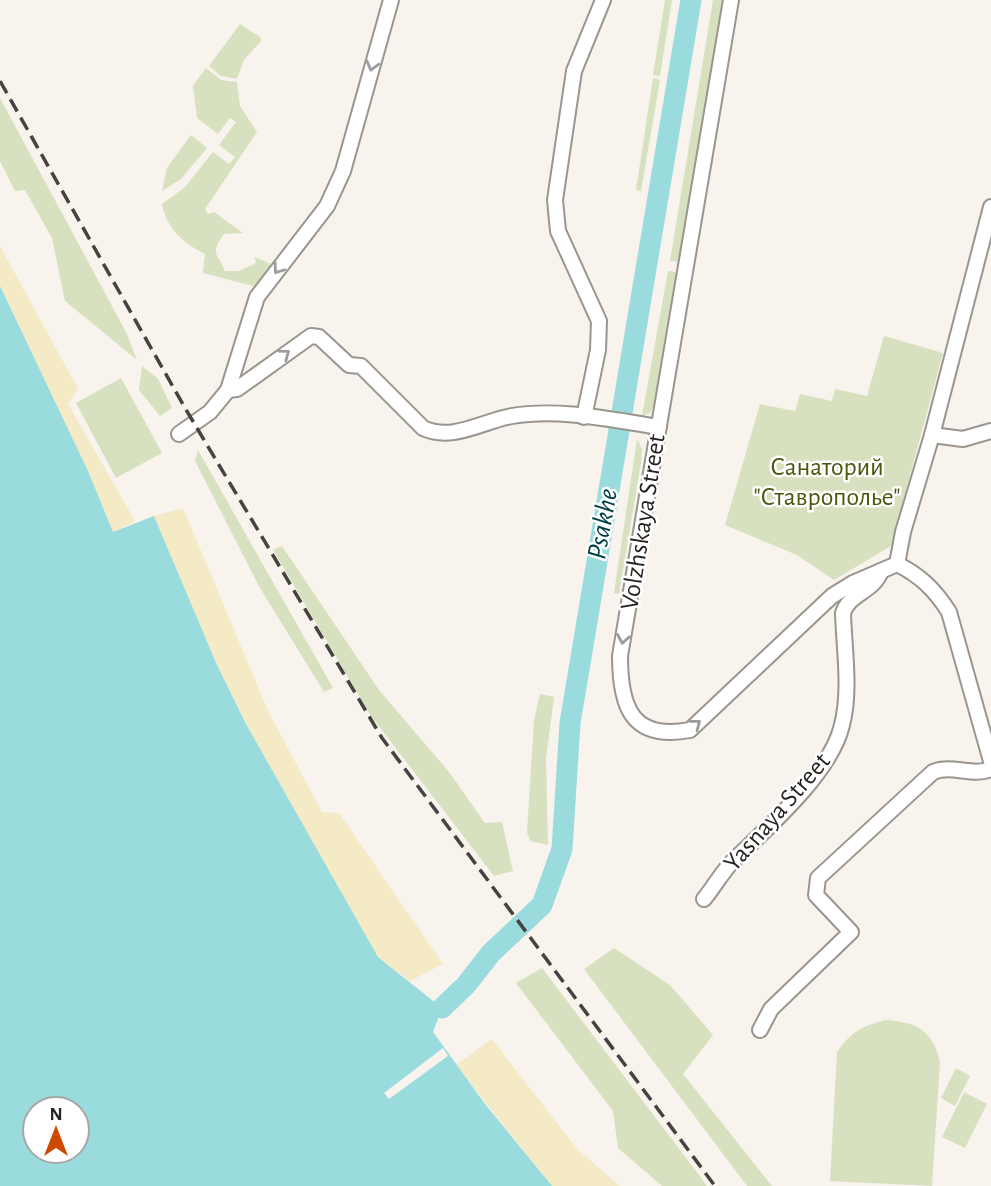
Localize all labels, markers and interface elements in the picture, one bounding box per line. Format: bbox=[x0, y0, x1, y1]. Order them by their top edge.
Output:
one-way arrow bbox=[366, 60, 381, 72]
one-way arrow bbox=[273, 261, 286, 274]
one-way arrow bbox=[277, 350, 290, 362]
street label: Volzhskaya Street bbox=[616, 432, 670, 612]
park label: Санаторий "Ставрополье" bbox=[754, 454, 900, 510]
water label: Psakhe bbox=[583, 486, 623, 562]
one-way arrow bbox=[617, 633, 632, 645]
one-way arrow bbox=[688, 719, 700, 732]
street label: Yasnaya Street bbox=[719, 748, 835, 876]
north arrow bbox=[21, 1095, 91, 1165]
text: N bbox=[49, 1105, 63, 1124]

